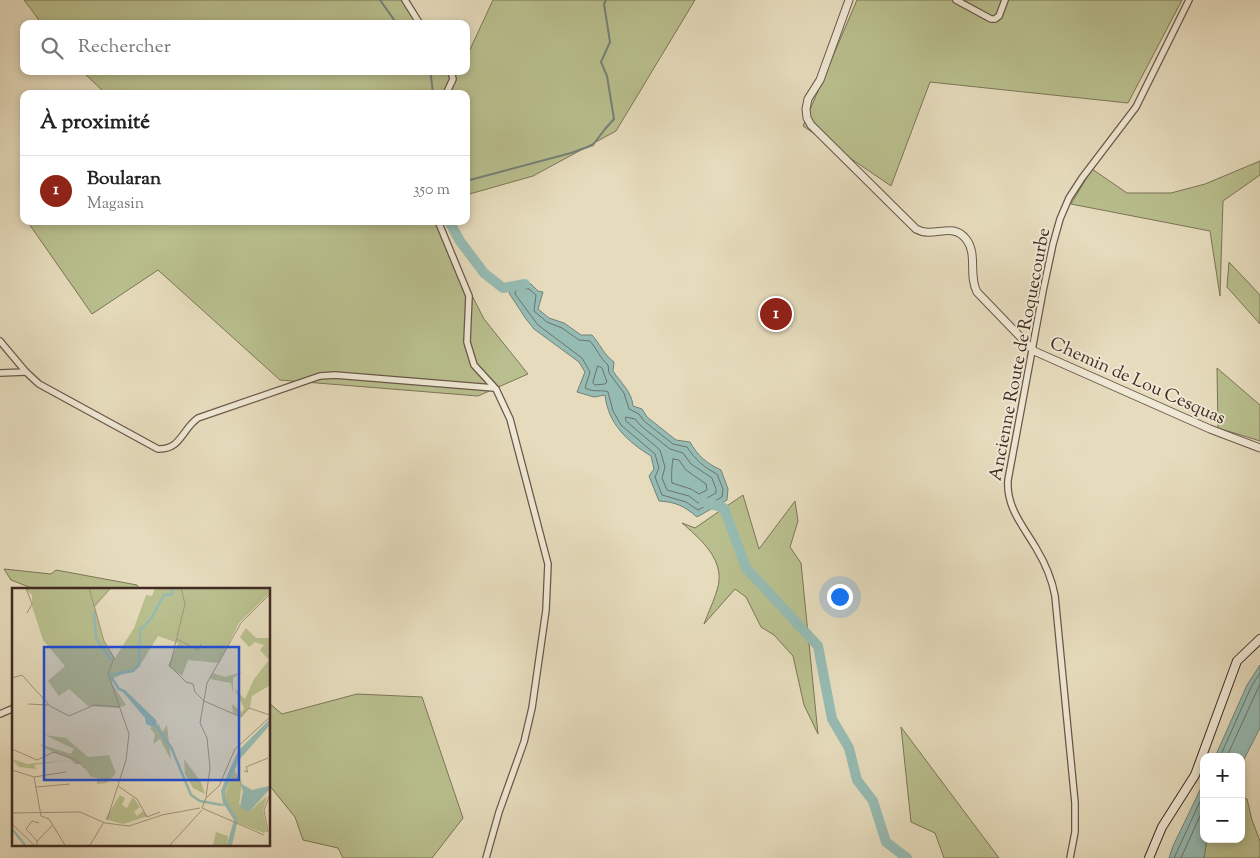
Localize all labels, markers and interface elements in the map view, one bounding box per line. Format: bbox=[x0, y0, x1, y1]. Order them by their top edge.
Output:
search box bbox=[20, 20, 470, 75]
icon: search bbox=[38, 34, 66, 62]
text: Rechercher bbox=[78, 34, 171, 61]
text: À proximité bbox=[40, 108, 150, 138]
text: Boularan bbox=[87, 166, 161, 193]
text: 1 bbox=[53, 179, 59, 202]
text: 350 m bbox=[413, 179, 450, 202]
text: Magasin bbox=[87, 193, 144, 216]
street label: Ancienne Route de Roquecourbe bbox=[984, 226, 1058, 483]
pin: 1 bbox=[760, 295, 792, 333]
street label: Chemin de Lou Cesquas bbox=[1045, 331, 1229, 432]
your location bbox=[827, 584, 853, 610]
inset map bbox=[12, 588, 270, 846]
map controls bbox=[1200, 753, 1245, 843]
button: + bbox=[1200, 753, 1245, 798]
button: − bbox=[1200, 798, 1245, 843]

